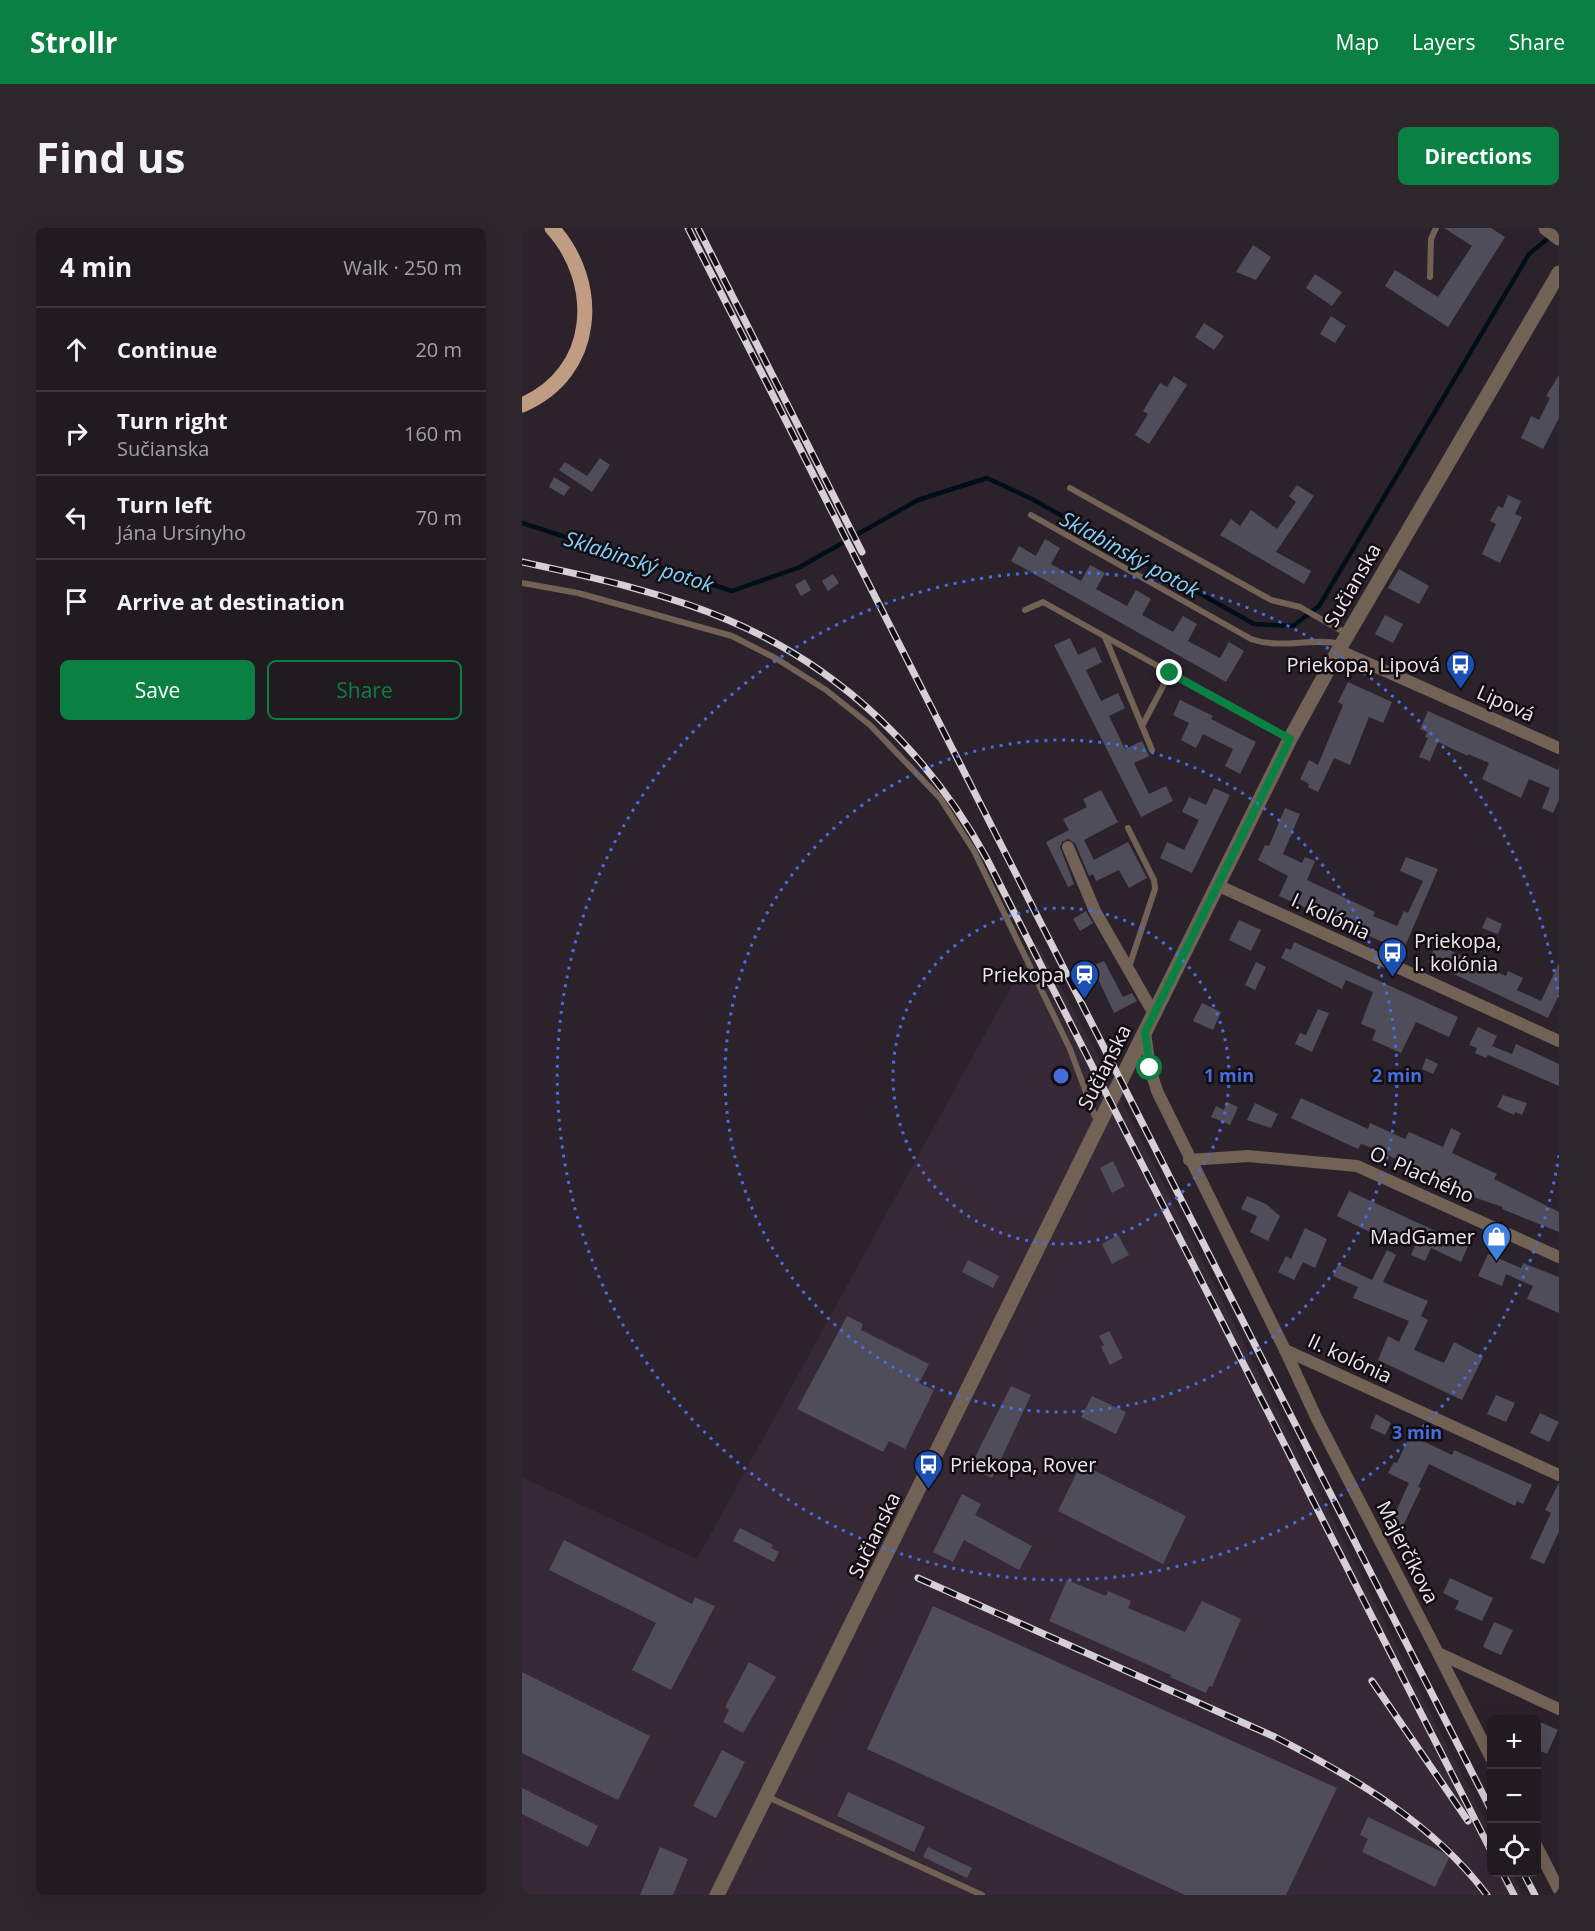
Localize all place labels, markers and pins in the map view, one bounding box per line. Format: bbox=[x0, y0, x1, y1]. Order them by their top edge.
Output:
bus stop icon: Priekopa, Lipová bbox=[1445, 648, 1477, 690]
place label: Priekopa, Lipová bbox=[1286, 651, 1440, 678]
place label: Priekopa, I. kolónia bbox=[1414, 927, 1502, 977]
bus stop icon: Priekopa, I. kolónia bbox=[1377, 936, 1409, 978]
station icon: Priekopa bbox=[1069, 958, 1101, 1000]
place label: Priekopa bbox=[982, 961, 1064, 988]
centre of rings bbox=[1051, 1066, 1071, 1086]
shop icon: MadGamer bbox=[1480, 1220, 1512, 1262]
place label: MadGamer bbox=[1370, 1223, 1475, 1250]
bus stop icon: Priekopa, Rover bbox=[913, 1448, 945, 1490]
place label: Priekopa, Rover bbox=[950, 1451, 1097, 1478]

